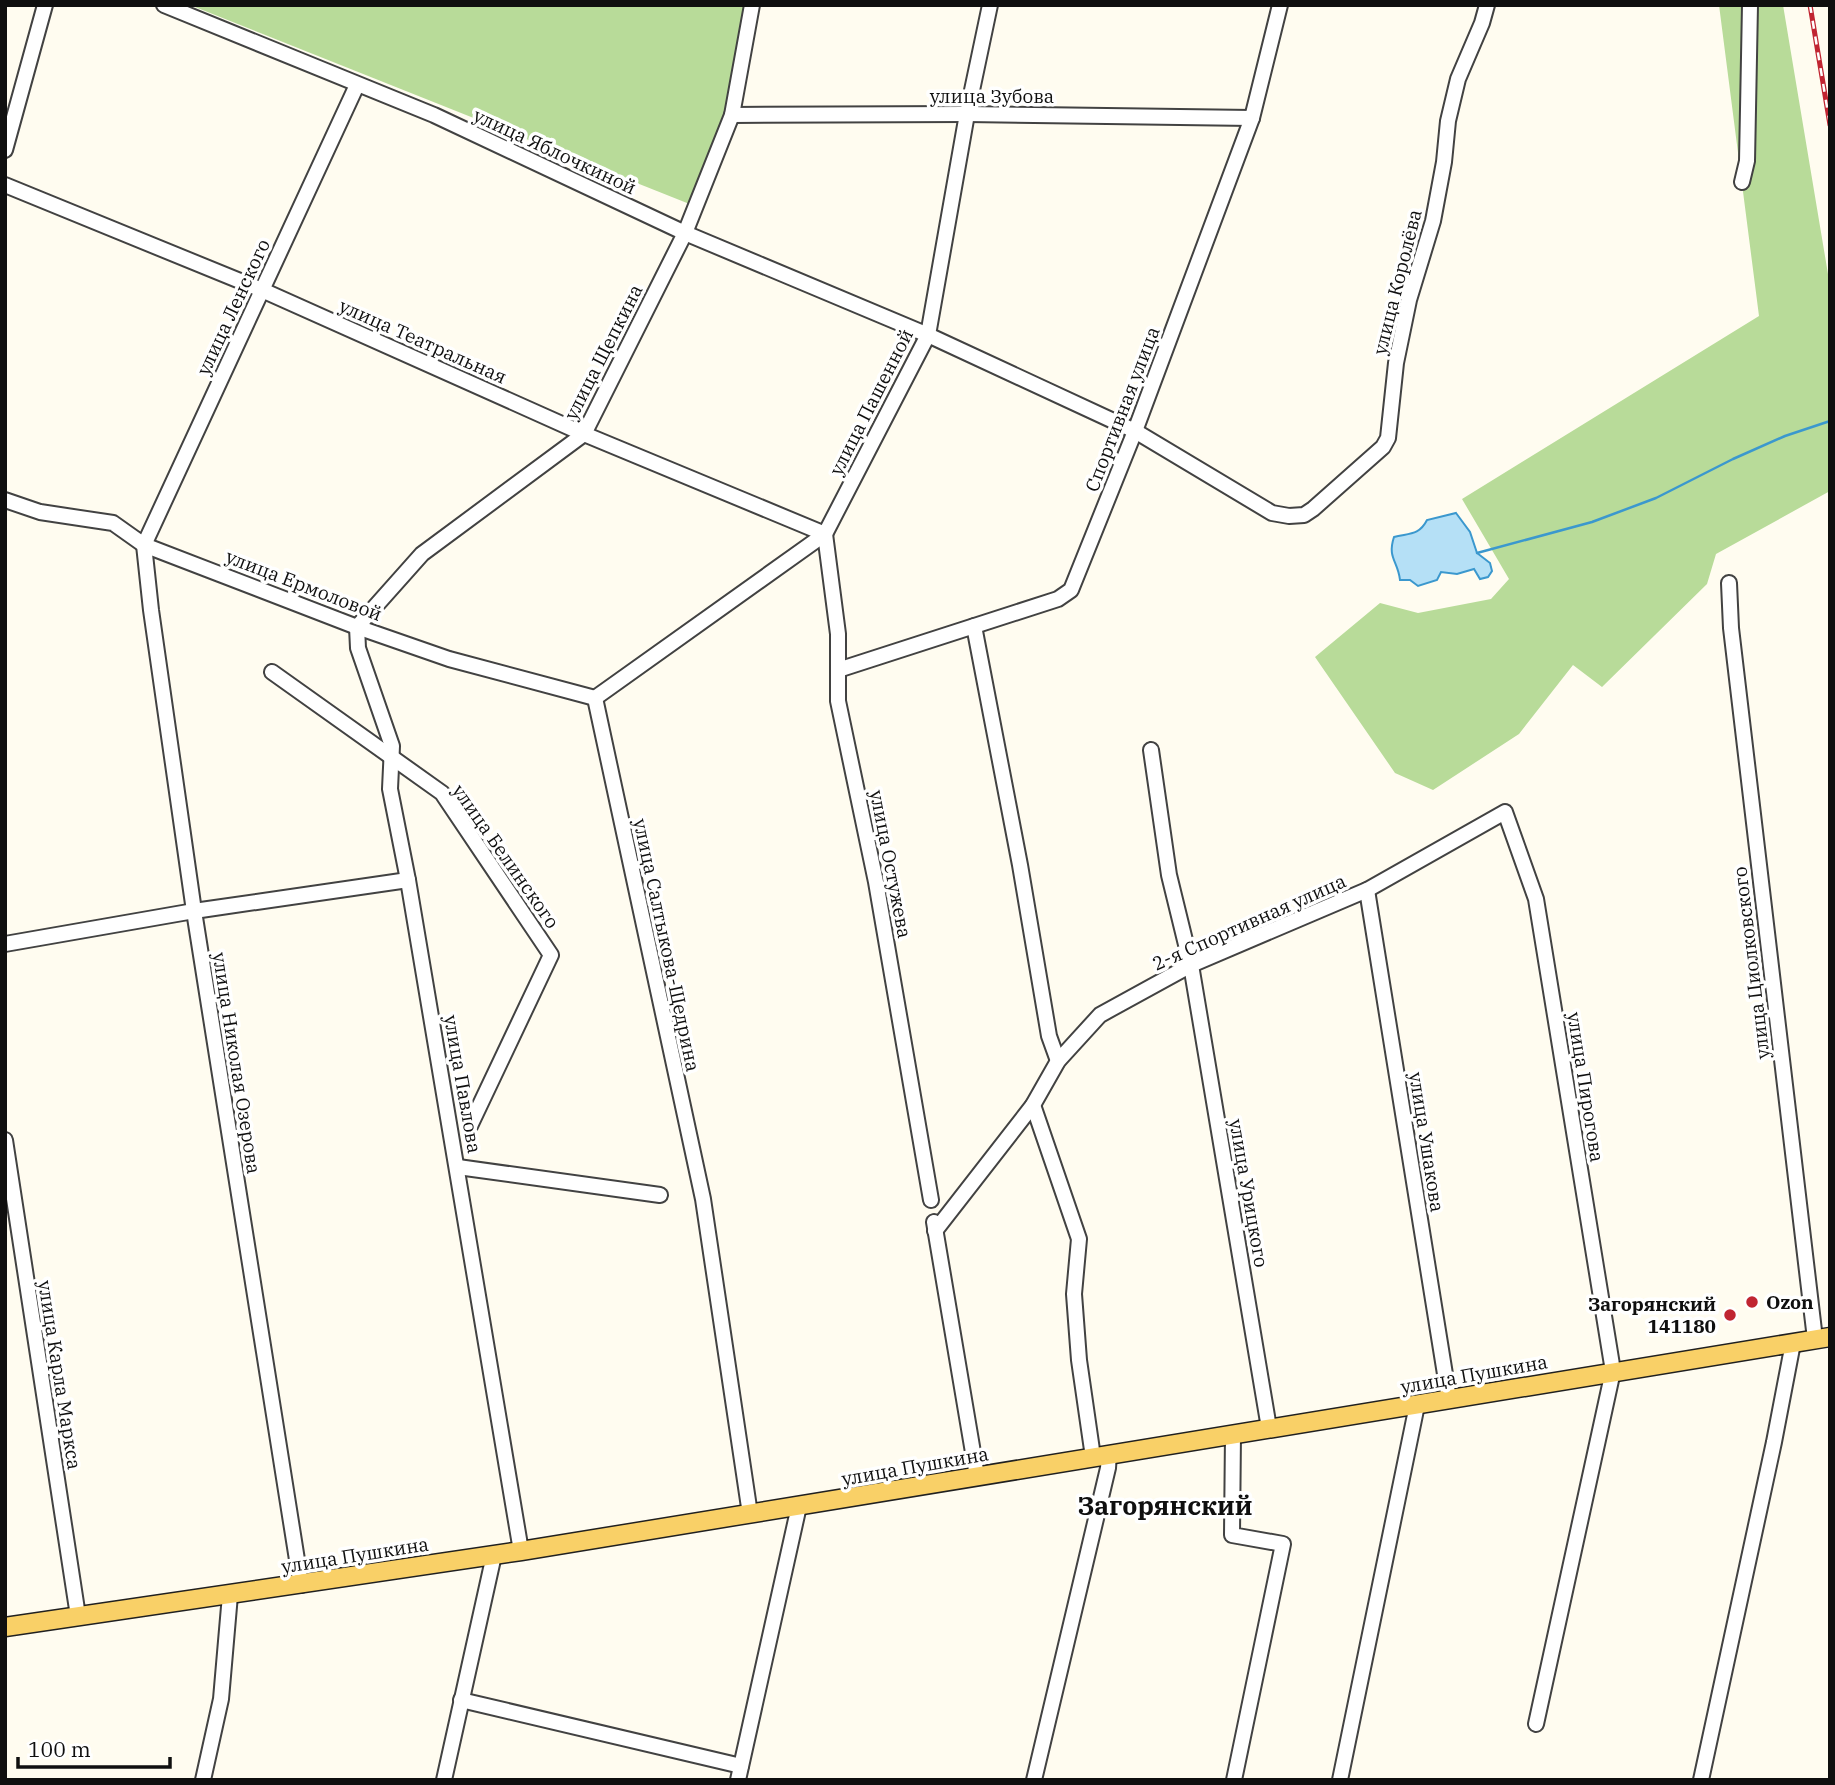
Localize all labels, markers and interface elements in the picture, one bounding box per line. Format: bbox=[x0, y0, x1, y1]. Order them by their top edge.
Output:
street label: улица Зубова bbox=[930, 84, 1054, 108]
street label: улица Яблочкиной bbox=[470, 103, 640, 199]
street label: улица Королёва bbox=[1367, 207, 1427, 357]
street label: улица Ленского bbox=[191, 235, 275, 379]
street label: улица Щепкина bbox=[558, 280, 648, 424]
street label: улица Театральная bbox=[336, 293, 510, 389]
street label: Спортивная улица bbox=[1079, 323, 1165, 495]
street label: улица Пашенной bbox=[824, 325, 918, 479]
street label: улица Ермоловой bbox=[222, 544, 386, 626]
street label: улица Белинского bbox=[447, 779, 565, 933]
street label: улица Остужева bbox=[865, 788, 917, 940]
street label: улица Салтыкова-Щедрина bbox=[628, 816, 706, 1074]
street label: улица Циолковского bbox=[1727, 865, 1775, 1061]
street label: 2-я Спортивная улица bbox=[1148, 868, 1350, 976]
street label: улица Николая Озерова bbox=[208, 950, 266, 1176]
street label: улица Пирогова bbox=[1562, 1010, 1610, 1164]
street label: улица Павлова bbox=[439, 1013, 487, 1155]
street label: улица Ушакова bbox=[1404, 1070, 1450, 1214]
street label: улица Урицкого bbox=[1224, 1117, 1274, 1269]
street label: улица Карла Маркса bbox=[33, 1279, 87, 1471]
place label: Ozon bbox=[1766, 1290, 1814, 1314]
place label: Загорянский 141180 bbox=[1588, 1292, 1716, 1338]
marker: Ozon bbox=[1744, 1294, 1760, 1310]
marker: Загорянский 141180 bbox=[1722, 1307, 1738, 1323]
street label: улица Пушкина bbox=[1399, 1349, 1549, 1399]
street label: улица Пушкина bbox=[840, 1441, 990, 1491]
district label: Загорянский bbox=[1077, 1488, 1253, 1522]
street label: улица Пушкина bbox=[280, 1532, 430, 1578]
scale bar bbox=[18, 1726, 170, 1770]
text: 100 m bbox=[28, 1735, 91, 1763]

